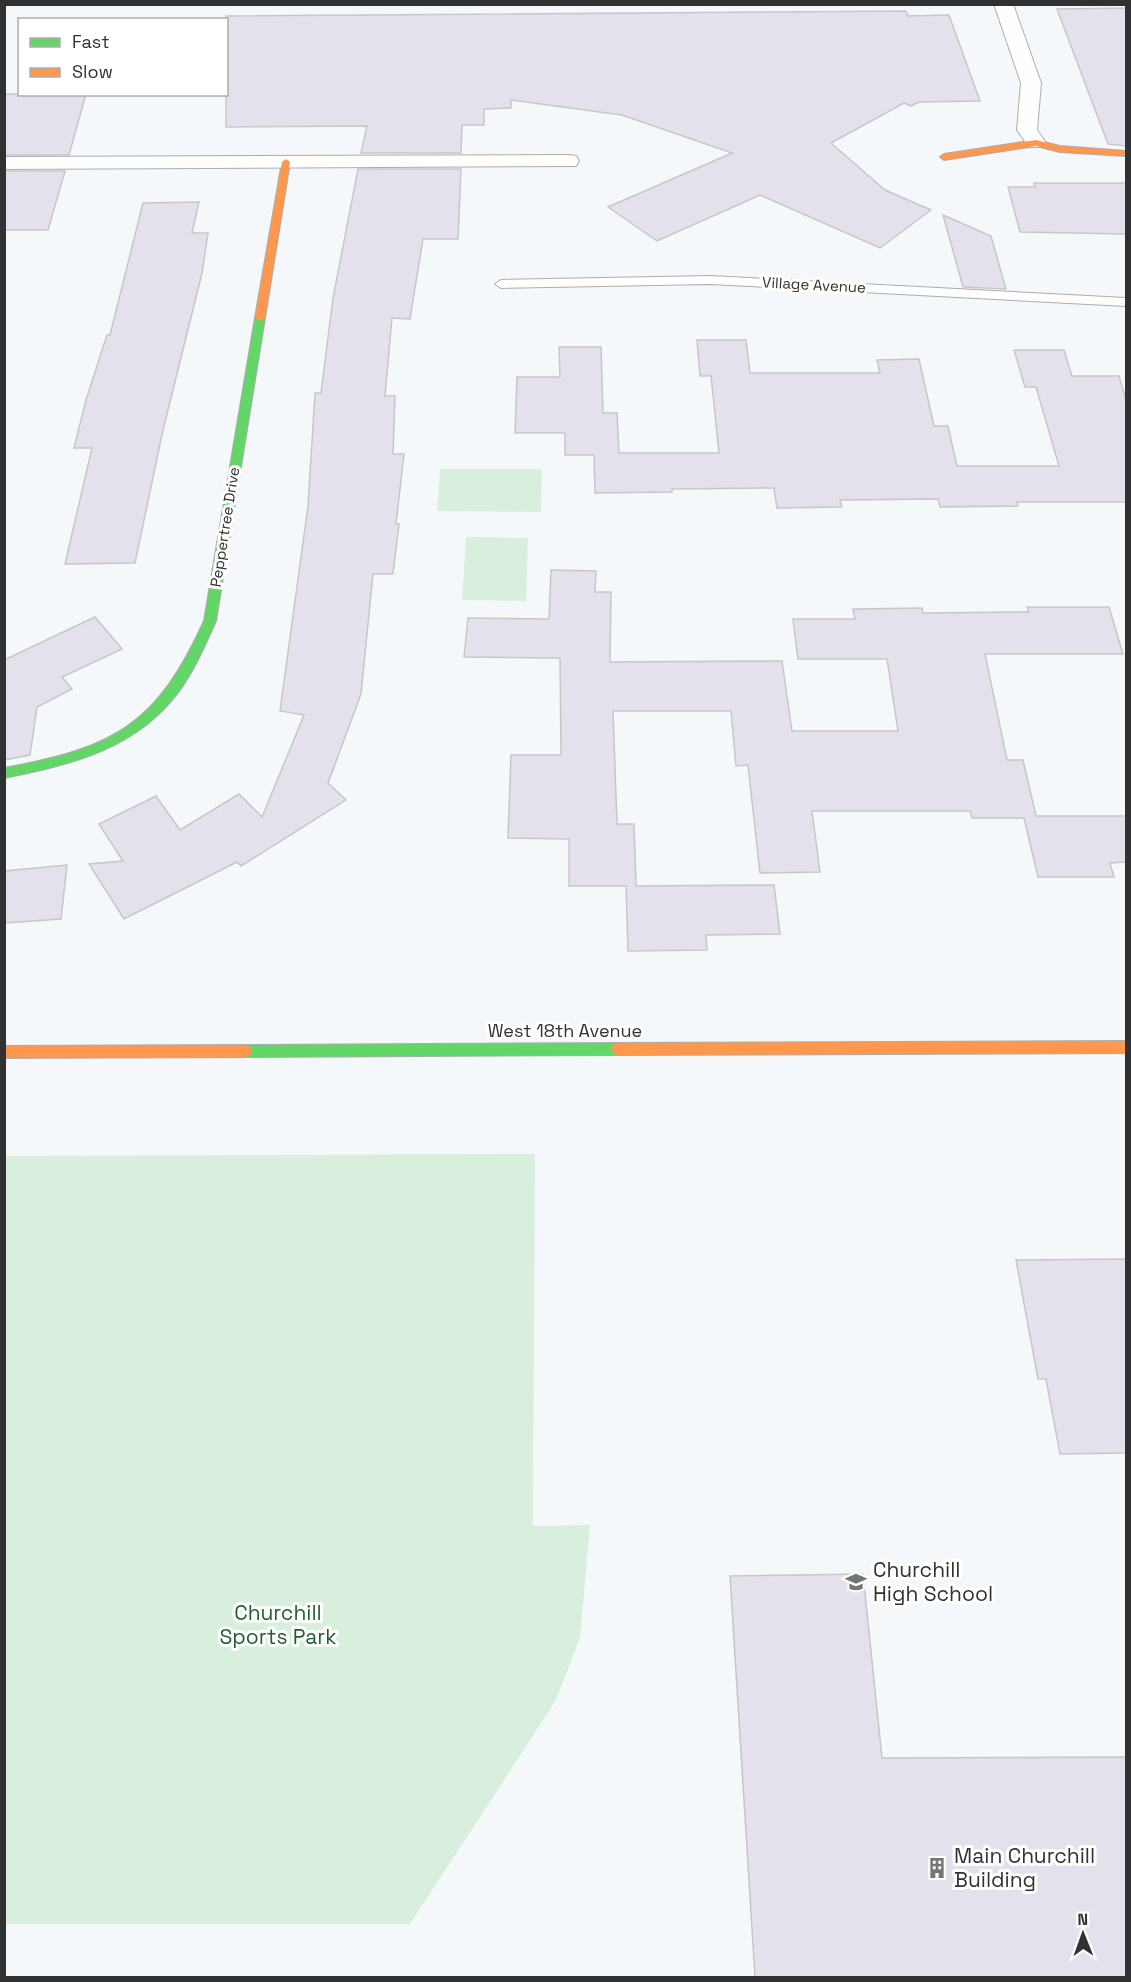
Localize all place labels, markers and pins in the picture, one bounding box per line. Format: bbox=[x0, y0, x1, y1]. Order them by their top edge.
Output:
place label: Churchill High School bbox=[873, 1556, 993, 1607]
school or university icon: Churchill High School bbox=[844, 1570, 868, 1594]
place label: Main Churchill Building bbox=[954, 1842, 1095, 1893]
building icon: Main Churchill Building bbox=[925, 1856, 949, 1880]

